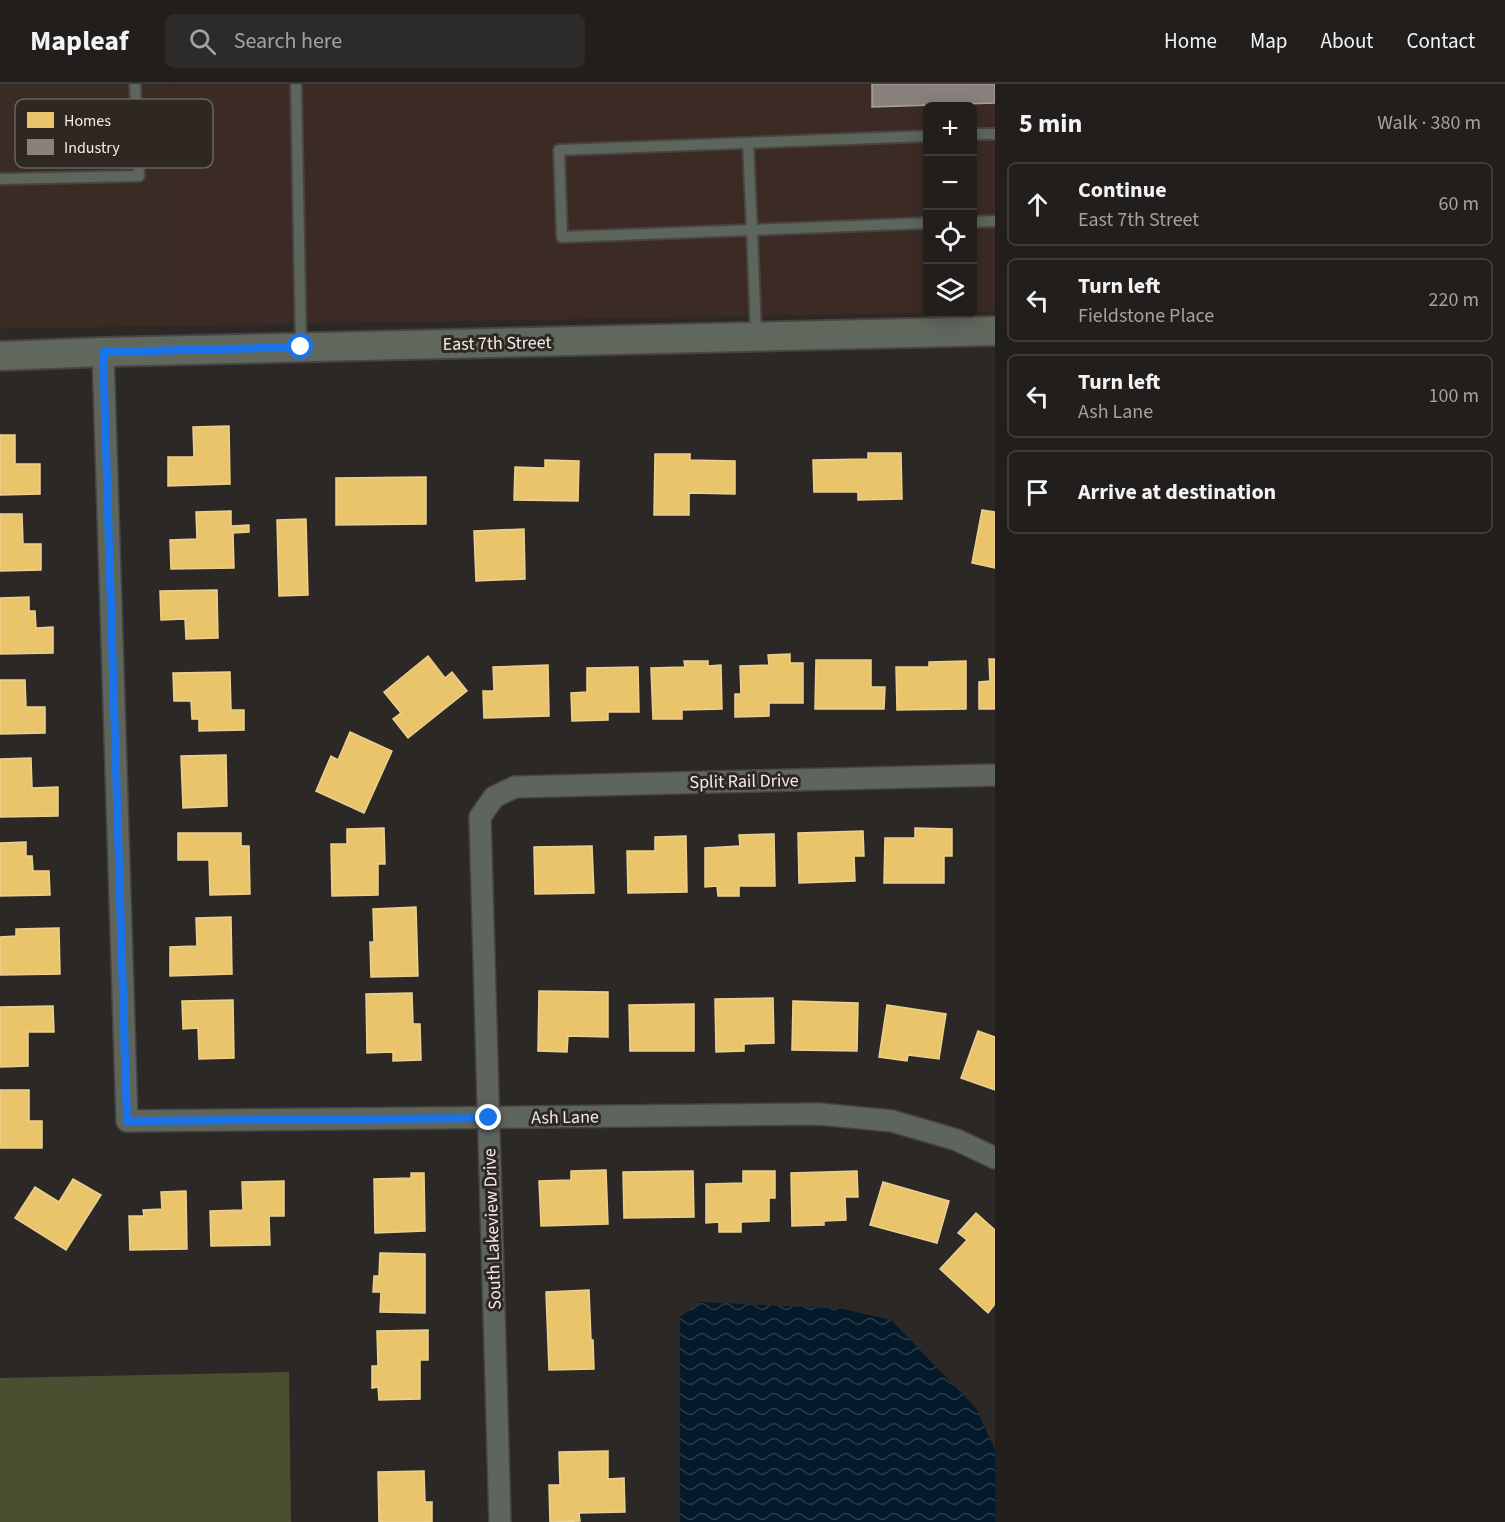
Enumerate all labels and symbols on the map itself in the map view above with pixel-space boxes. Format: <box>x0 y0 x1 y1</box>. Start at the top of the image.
legend <box>15 99 213 168</box>
text: Homes <box>64 110 111 132</box>
text: Industry <box>64 137 120 159</box>
street label: East 7th Street <box>442 330 552 357</box>
route start <box>287 333 313 359</box>
street label: Split Rail Drive <box>689 768 799 795</box>
route end <box>475 1104 501 1130</box>
street label: Ash Lane <box>531 1104 599 1131</box>
street label: South Lakeview Drive <box>477 1148 508 1310</box>

